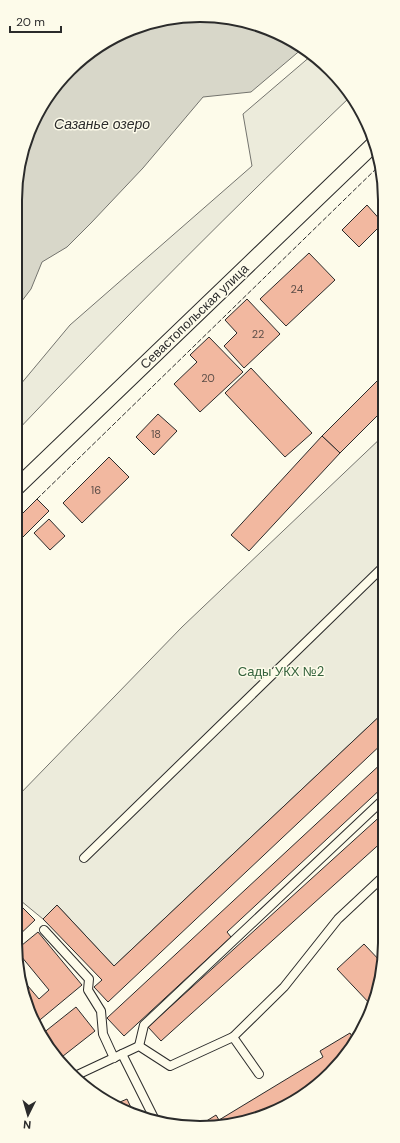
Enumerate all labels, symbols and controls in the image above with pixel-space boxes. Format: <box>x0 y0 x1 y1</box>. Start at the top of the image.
scale bar <box>10 8 61 34</box>
text: 20 m <box>16 14 45 30</box>
water label: Сазанье озеро <box>54 115 150 133</box>
street label: Севастопольская улица <box>136 260 253 373</box>
house number: 24 <box>291 282 304 296</box>
house number: 22 <box>252 327 264 341</box>
house number: 20 <box>201 371 215 385</box>
house number: 18 <box>151 427 161 441</box>
house number: 16 <box>91 483 101 497</box>
park label: Сады УКХ №2 <box>238 663 324 680</box>
north arrow <box>8 1095 48 1135</box>
text: N <box>23 1118 32 1132</box>

